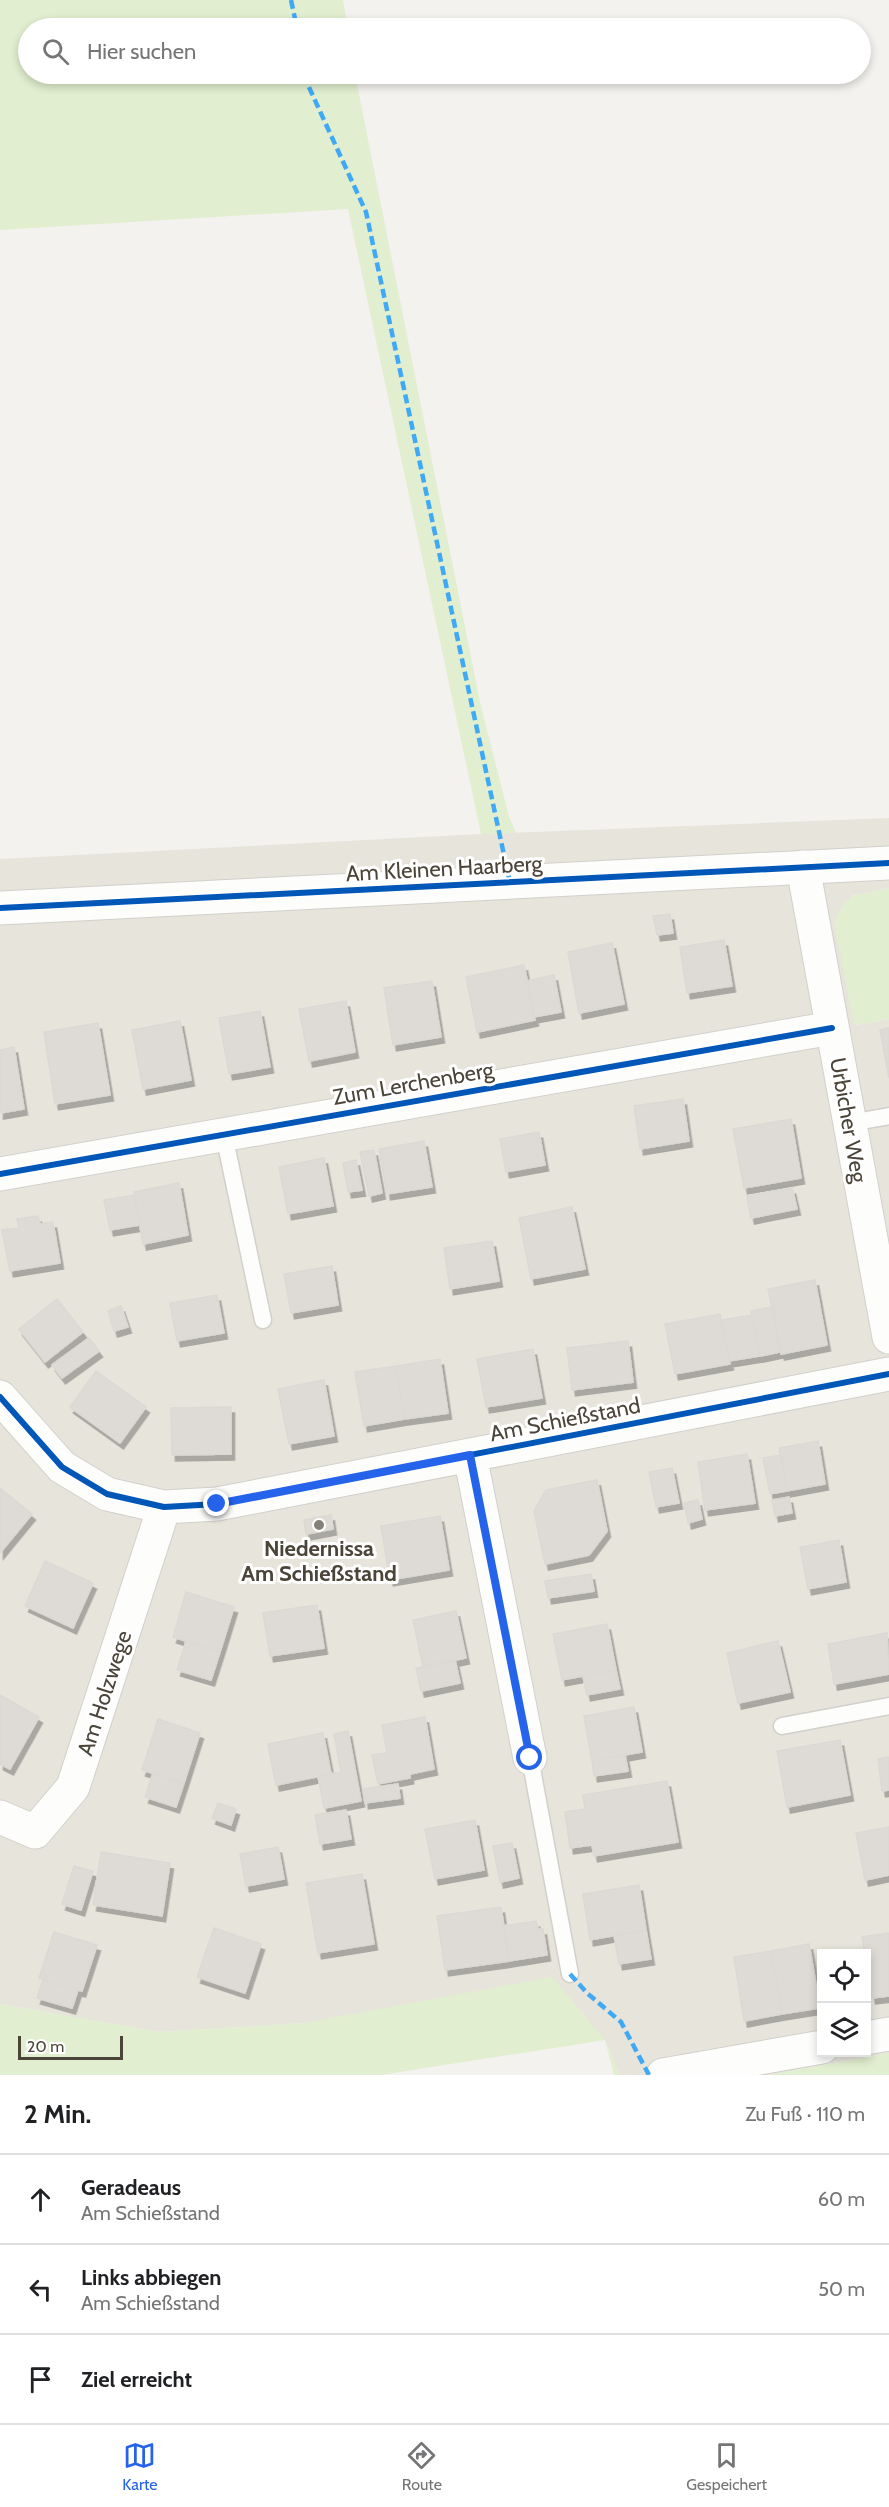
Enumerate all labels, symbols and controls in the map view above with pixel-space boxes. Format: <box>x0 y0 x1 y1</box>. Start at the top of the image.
search box <box>18 18 871 84</box>
icon: search <box>39 35 72 68</box>
text: Hier suchen <box>87 38 196 65</box>
street label: Am Kleinen Haarberg <box>345 850 544 887</box>
street label: Urbicher Weg <box>824 1055 873 1186</box>
street label: Zum Lerchenberg <box>331 1056 497 1111</box>
street label: Am Schießstand <box>488 1392 643 1447</box>
route end <box>203 1490 229 1516</box>
marker: Niedernissa Am Schießstand <box>312 1518 326 1532</box>
place label: Niedernissa Am Schießstand <box>241 1535 397 1587</box>
street label: Am Holzwege <box>72 1627 137 1759</box>
route start <box>516 1744 542 1770</box>
map controls <box>817 1949 871 2057</box>
button: locate <box>817 1949 871 2003</box>
button: layers <box>817 2003 871 2057</box>
scale bar <box>18 2033 123 2060</box>
text: 20 m <box>27 2037 64 2056</box>
text: 2 Min. <box>24 2098 91 2130</box>
text: Zu Fuß · 110 m <box>745 2102 865 2126</box>
text: Geradeaus <box>81 2174 181 2201</box>
icon: ahead <box>24 2183 57 2216</box>
text: 60 m <box>818 2187 865 2211</box>
text: Am Schießstand <box>81 2201 220 2225</box>
text: Links abbiegen <box>81 2264 221 2291</box>
icon: left <box>24 2273 57 2306</box>
text: 50 m <box>818 2277 865 2301</box>
text: Am Schießstand <box>81 2291 220 2315</box>
icon: arrive <box>24 2363 57 2396</box>
text: Ziel erreicht <box>81 2366 192 2393</box>
tab: Karte <box>122 2439 157 2494</box>
tab: Route <box>402 2439 442 2494</box>
tab: Gespeichert <box>686 2439 767 2494</box>

